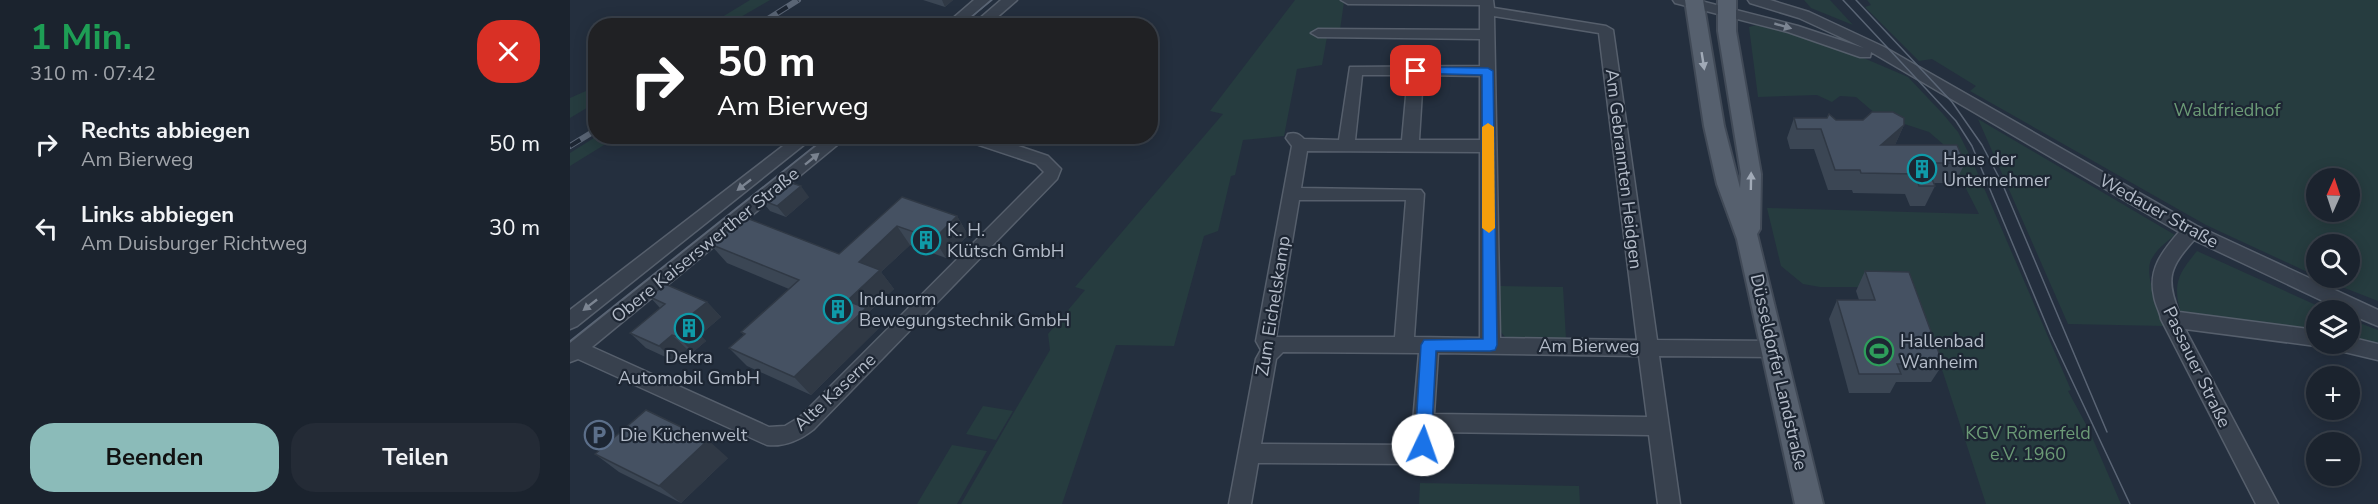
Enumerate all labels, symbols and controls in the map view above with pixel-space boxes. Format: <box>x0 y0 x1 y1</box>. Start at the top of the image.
text: 1 Min. <box>30 13 132 62</box>
button: close <box>477 20 540 83</box>
one-way arrow <box>1774 22 1792 31</box>
text: 50 m <box>717 34 816 91</box>
icon: right <box>618 42 696 120</box>
pin <box>1390 45 1441 96</box>
one-way arrow <box>1699 51 1708 70</box>
icon: arrive <box>1399 54 1432 87</box>
text: 310 m · 07:42 <box>30 60 156 87</box>
street label: Am Gebrannten Heidgen <box>1600 67 1648 271</box>
text: Am Bierweg <box>717 88 869 125</box>
park label: Waldfriedhof <box>2174 98 2281 122</box>
text: Rechts abbiegen <box>81 116 250 146</box>
icon: right <box>30 128 63 161</box>
text: 50 m <box>489 129 540 159</box>
text: Am Bierweg <box>81 146 193 173</box>
place label: Haus der Unternehmer <box>1943 147 2051 192</box>
one-way arrow <box>804 153 819 166</box>
building icon: Haus der Unternehmer <box>1906 153 1938 185</box>
street label: Obere Kaiserswerther Straße <box>606 162 804 328</box>
street label: Wedauer Straße <box>2095 168 2223 254</box>
north arrow <box>2306 168 2360 222</box>
map controls <box>2306 168 2360 486</box>
one-way arrow <box>1746 171 1756 190</box>
one-way arrow <box>736 179 752 191</box>
text: Links abbiegen <box>81 200 234 230</box>
icon: left <box>30 212 63 245</box>
text: 30 m <box>489 213 540 243</box>
place label: K. H. Klütsch GmbH <box>947 218 1065 263</box>
building icon: K. H. Klütsch GmbH <box>910 224 942 256</box>
text: Am Duisburger Richtweg <box>81 230 308 257</box>
street label: Zum Eichelskamp <box>1250 234 1296 378</box>
button: search <box>2306 234 2360 288</box>
street label: Düsseldorfer Landstraße <box>1745 271 1813 473</box>
place label: Indunorm Bewegungstechnik GmbH <box>859 287 1070 332</box>
building icon: Indunorm Bewegungstechnik GmbH <box>822 293 854 325</box>
one-way arrow <box>583 298 598 310</box>
button: layers <box>2306 300 2360 354</box>
street label: Passauer Straße <box>2157 302 2237 432</box>
building icon: Dekra Automobil GmbH <box>673 312 705 344</box>
place label: Hallenbad Wanheim <box>1900 329 1984 374</box>
street label: Am Bierweg <box>1538 334 1640 358</box>
sports icon: Hallenbad Wanheim <box>1863 335 1895 367</box>
place label: Dekra Automobil GmbH <box>618 345 760 390</box>
street label: Alte Kaserne <box>789 348 881 436</box>
button: + <box>2306 366 2360 420</box>
position arrow <box>1391 413 1455 477</box>
parking icon: Die Küchenwelt <box>583 419 615 451</box>
park label: KGV Römerfeld e.V. 1960 <box>1965 421 2091 466</box>
button: Beenden <box>30 423 279 492</box>
button: Teilen <box>291 423 540 492</box>
place label: Die Küchenwelt <box>620 423 748 447</box>
button: − <box>2306 432 2360 486</box>

